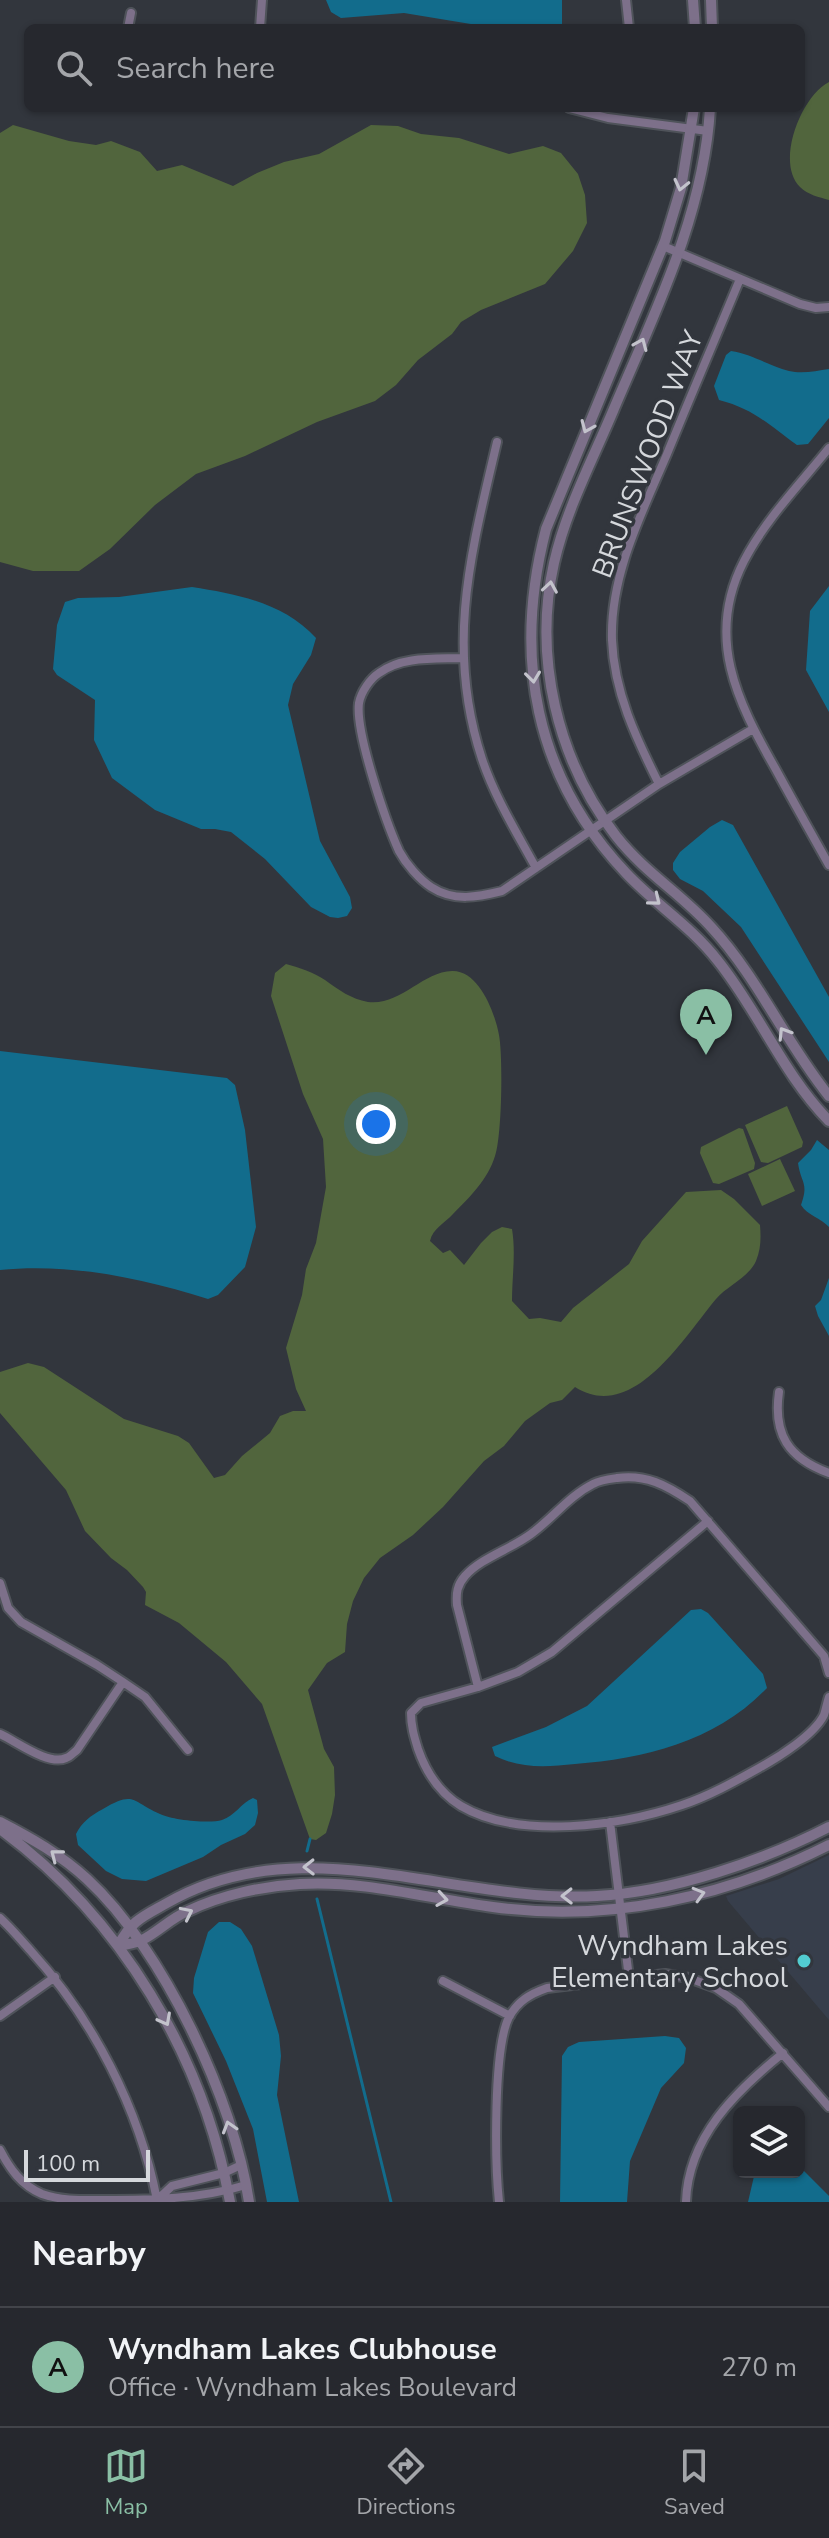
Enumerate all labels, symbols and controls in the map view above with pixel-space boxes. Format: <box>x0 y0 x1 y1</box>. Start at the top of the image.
search box <box>24 24 805 112</box>
icon: search <box>52 46 96 90</box>
text: Search here <box>116 48 275 89</box>
one-way arrow <box>673 178 690 191</box>
street label: BRUNSWOOD WAY <box>583 324 713 583</box>
one-way arrow <box>632 338 648 352</box>
one-way arrow <box>581 419 597 433</box>
one-way arrow <box>541 580 558 594</box>
one-way arrow <box>524 670 541 684</box>
one-way arrow <box>645 890 660 904</box>
pin: A <box>680 989 732 1055</box>
one-way arrow <box>778 1027 793 1042</box>
your location <box>356 1104 396 1144</box>
one-way arrow <box>50 1850 65 1864</box>
one-way arrow <box>302 1859 315 1876</box>
one-way arrow <box>692 1887 706 1903</box>
one-way arrow <box>560 1888 573 1905</box>
one-way arrow <box>435 1890 449 1907</box>
one-way arrow <box>179 1907 194 1922</box>
place label: Wyndham Lakes Elementary School <box>551 1927 789 1997</box>
marker: Wyndham Lakes Elementary School <box>795 1952 813 1970</box>
one-way arrow <box>156 2012 171 2026</box>
map controls <box>733 2106 805 2178</box>
button: layers <box>733 2106 805 2178</box>
one-way arrow <box>222 2120 238 2134</box>
scale bar <box>24 2146 150 2182</box>
text: 100 m <box>36 2149 100 2179</box>
text: Nearby <box>32 2231 146 2277</box>
text: Wyndham Lakes Clubhouse <box>108 2329 497 2370</box>
text: A <box>48 2350 68 2385</box>
text: 270 m <box>721 2350 797 2385</box>
text: Office · Wyndham Lakes Boulevard <box>108 2370 517 2405</box>
tab: Map <box>104 2444 148 2522</box>
tab: Directions <box>357 2444 456 2522</box>
tab: Saved <box>664 2444 725 2522</box>

